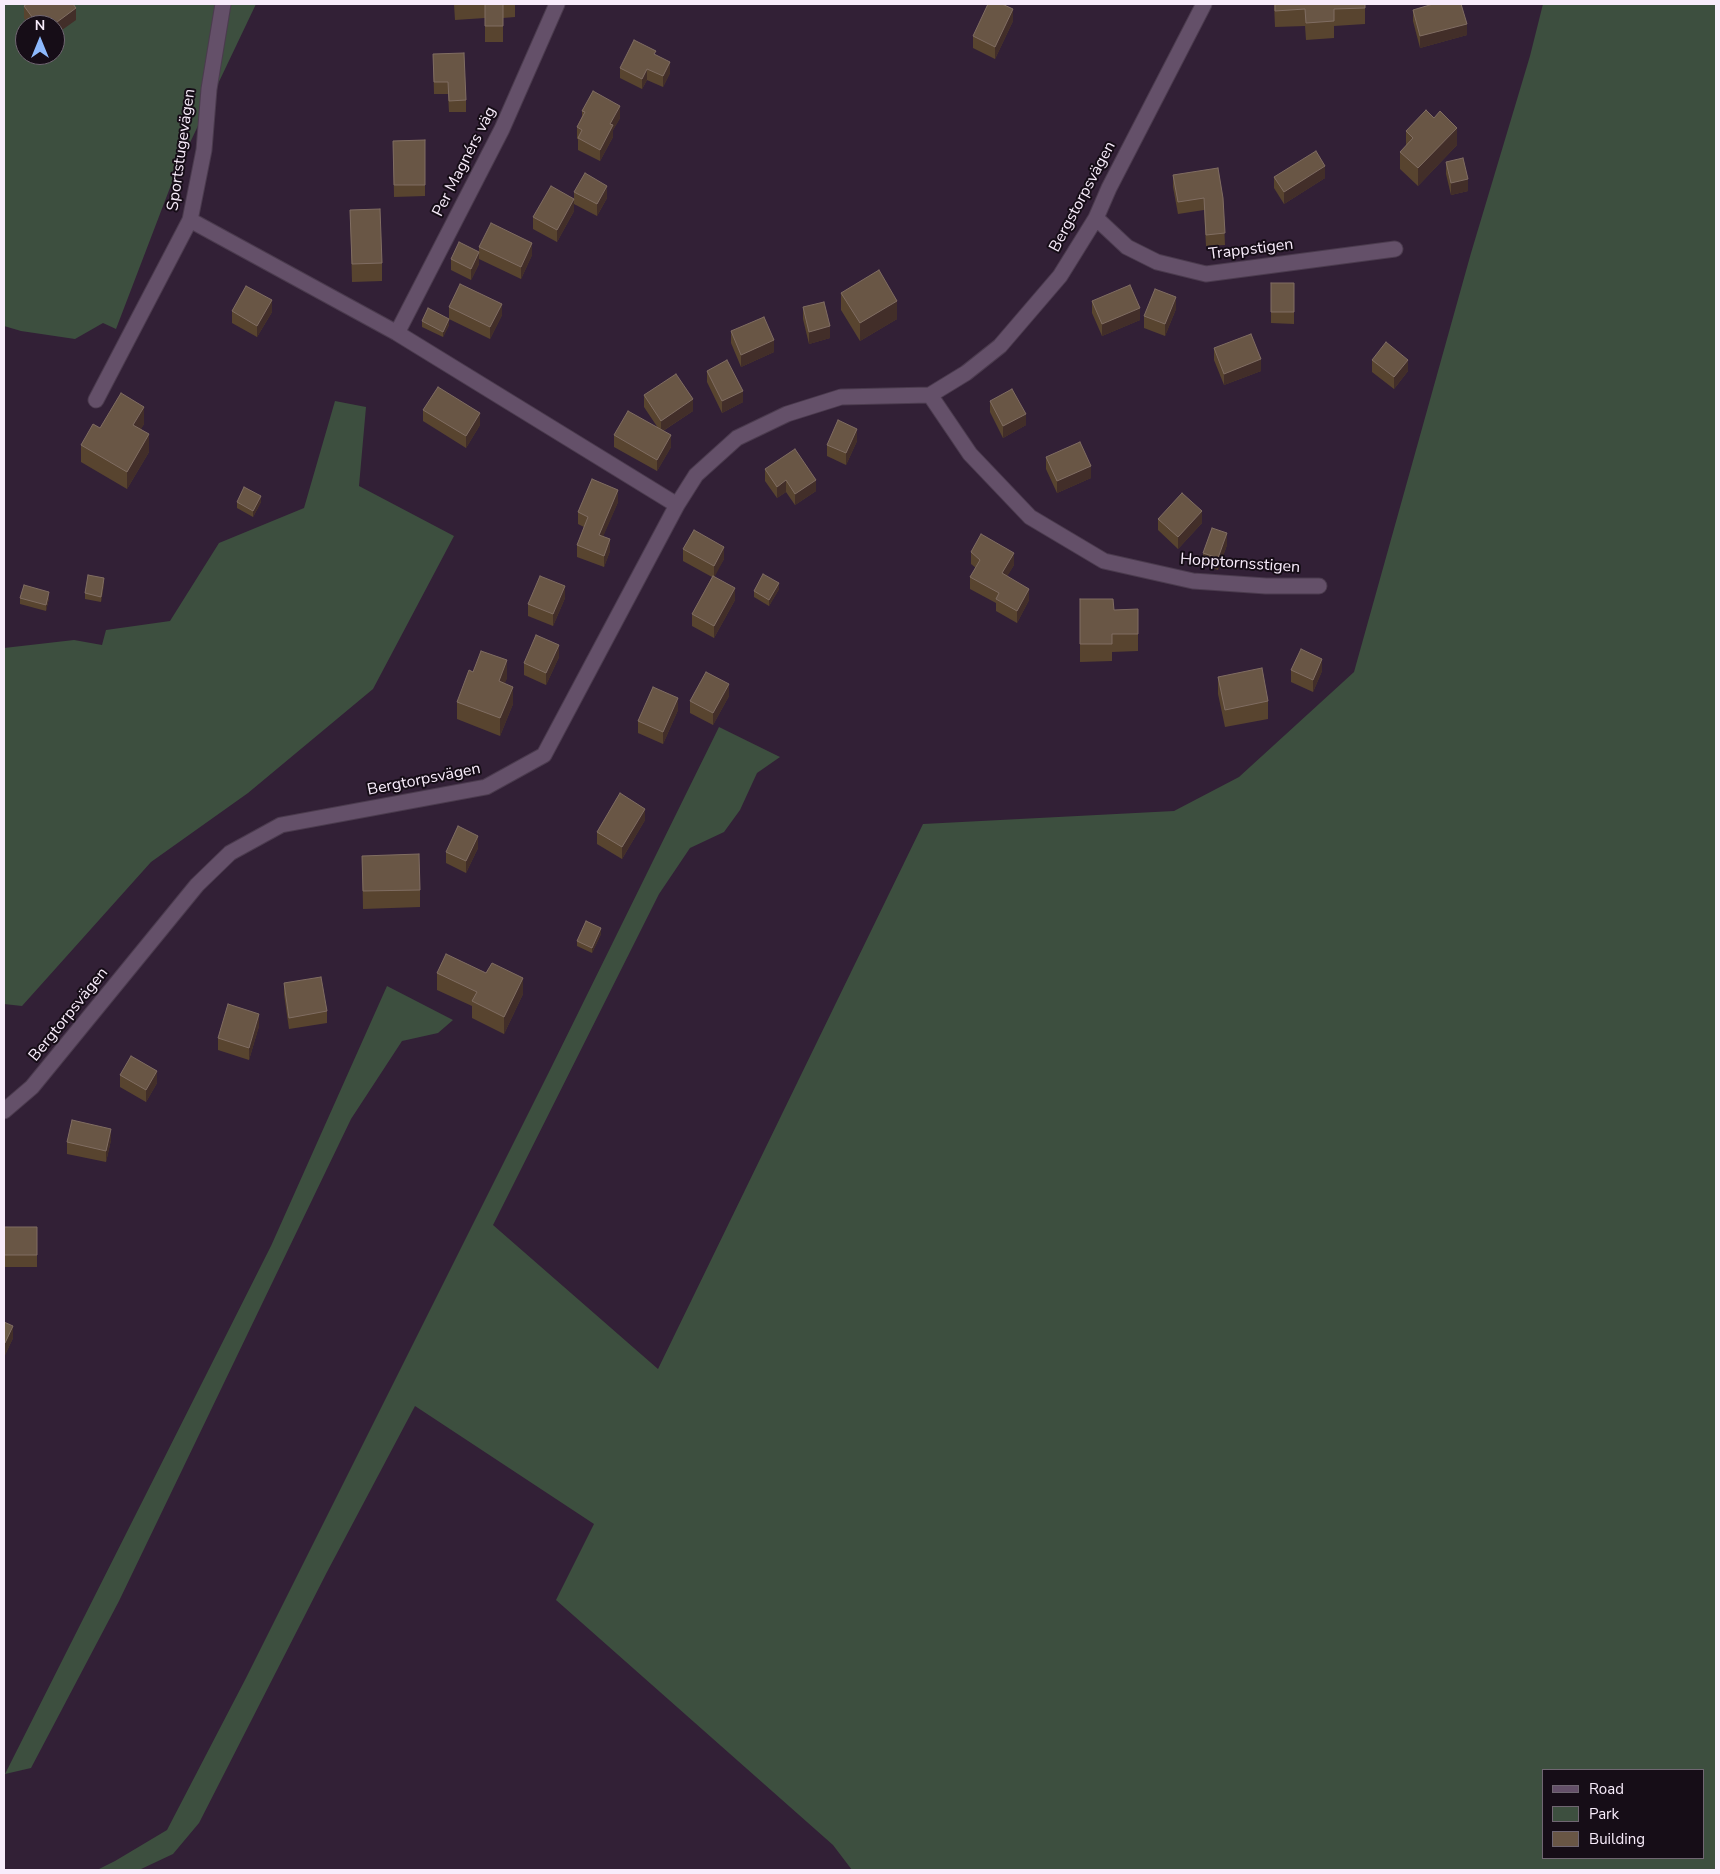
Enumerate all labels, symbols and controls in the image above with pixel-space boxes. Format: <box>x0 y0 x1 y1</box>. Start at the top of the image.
north arrow <box>15 15 65 65</box>
text: N <box>35 16 45 35</box>
street label: Sportstugevägen <box>164 88 200 212</box>
street label: Per Magnérs väg <box>429 104 501 220</box>
street label: Bergstorpsvägen <box>1046 138 1120 256</box>
street label: Trappstigen <box>1208 235 1294 265</box>
street label: Hopptornsstigen <box>1179 550 1301 578</box>
street label: Bergtorpsvägen <box>366 760 482 800</box>
street label: Bergtorpsvägen <box>25 964 113 1066</box>
legend <box>1542 1769 1705 1859</box>
text: Road <box>1589 1779 1624 1799</box>
text: Park <box>1589 1804 1619 1824</box>
text: Building <box>1589 1829 1645 1849</box>

